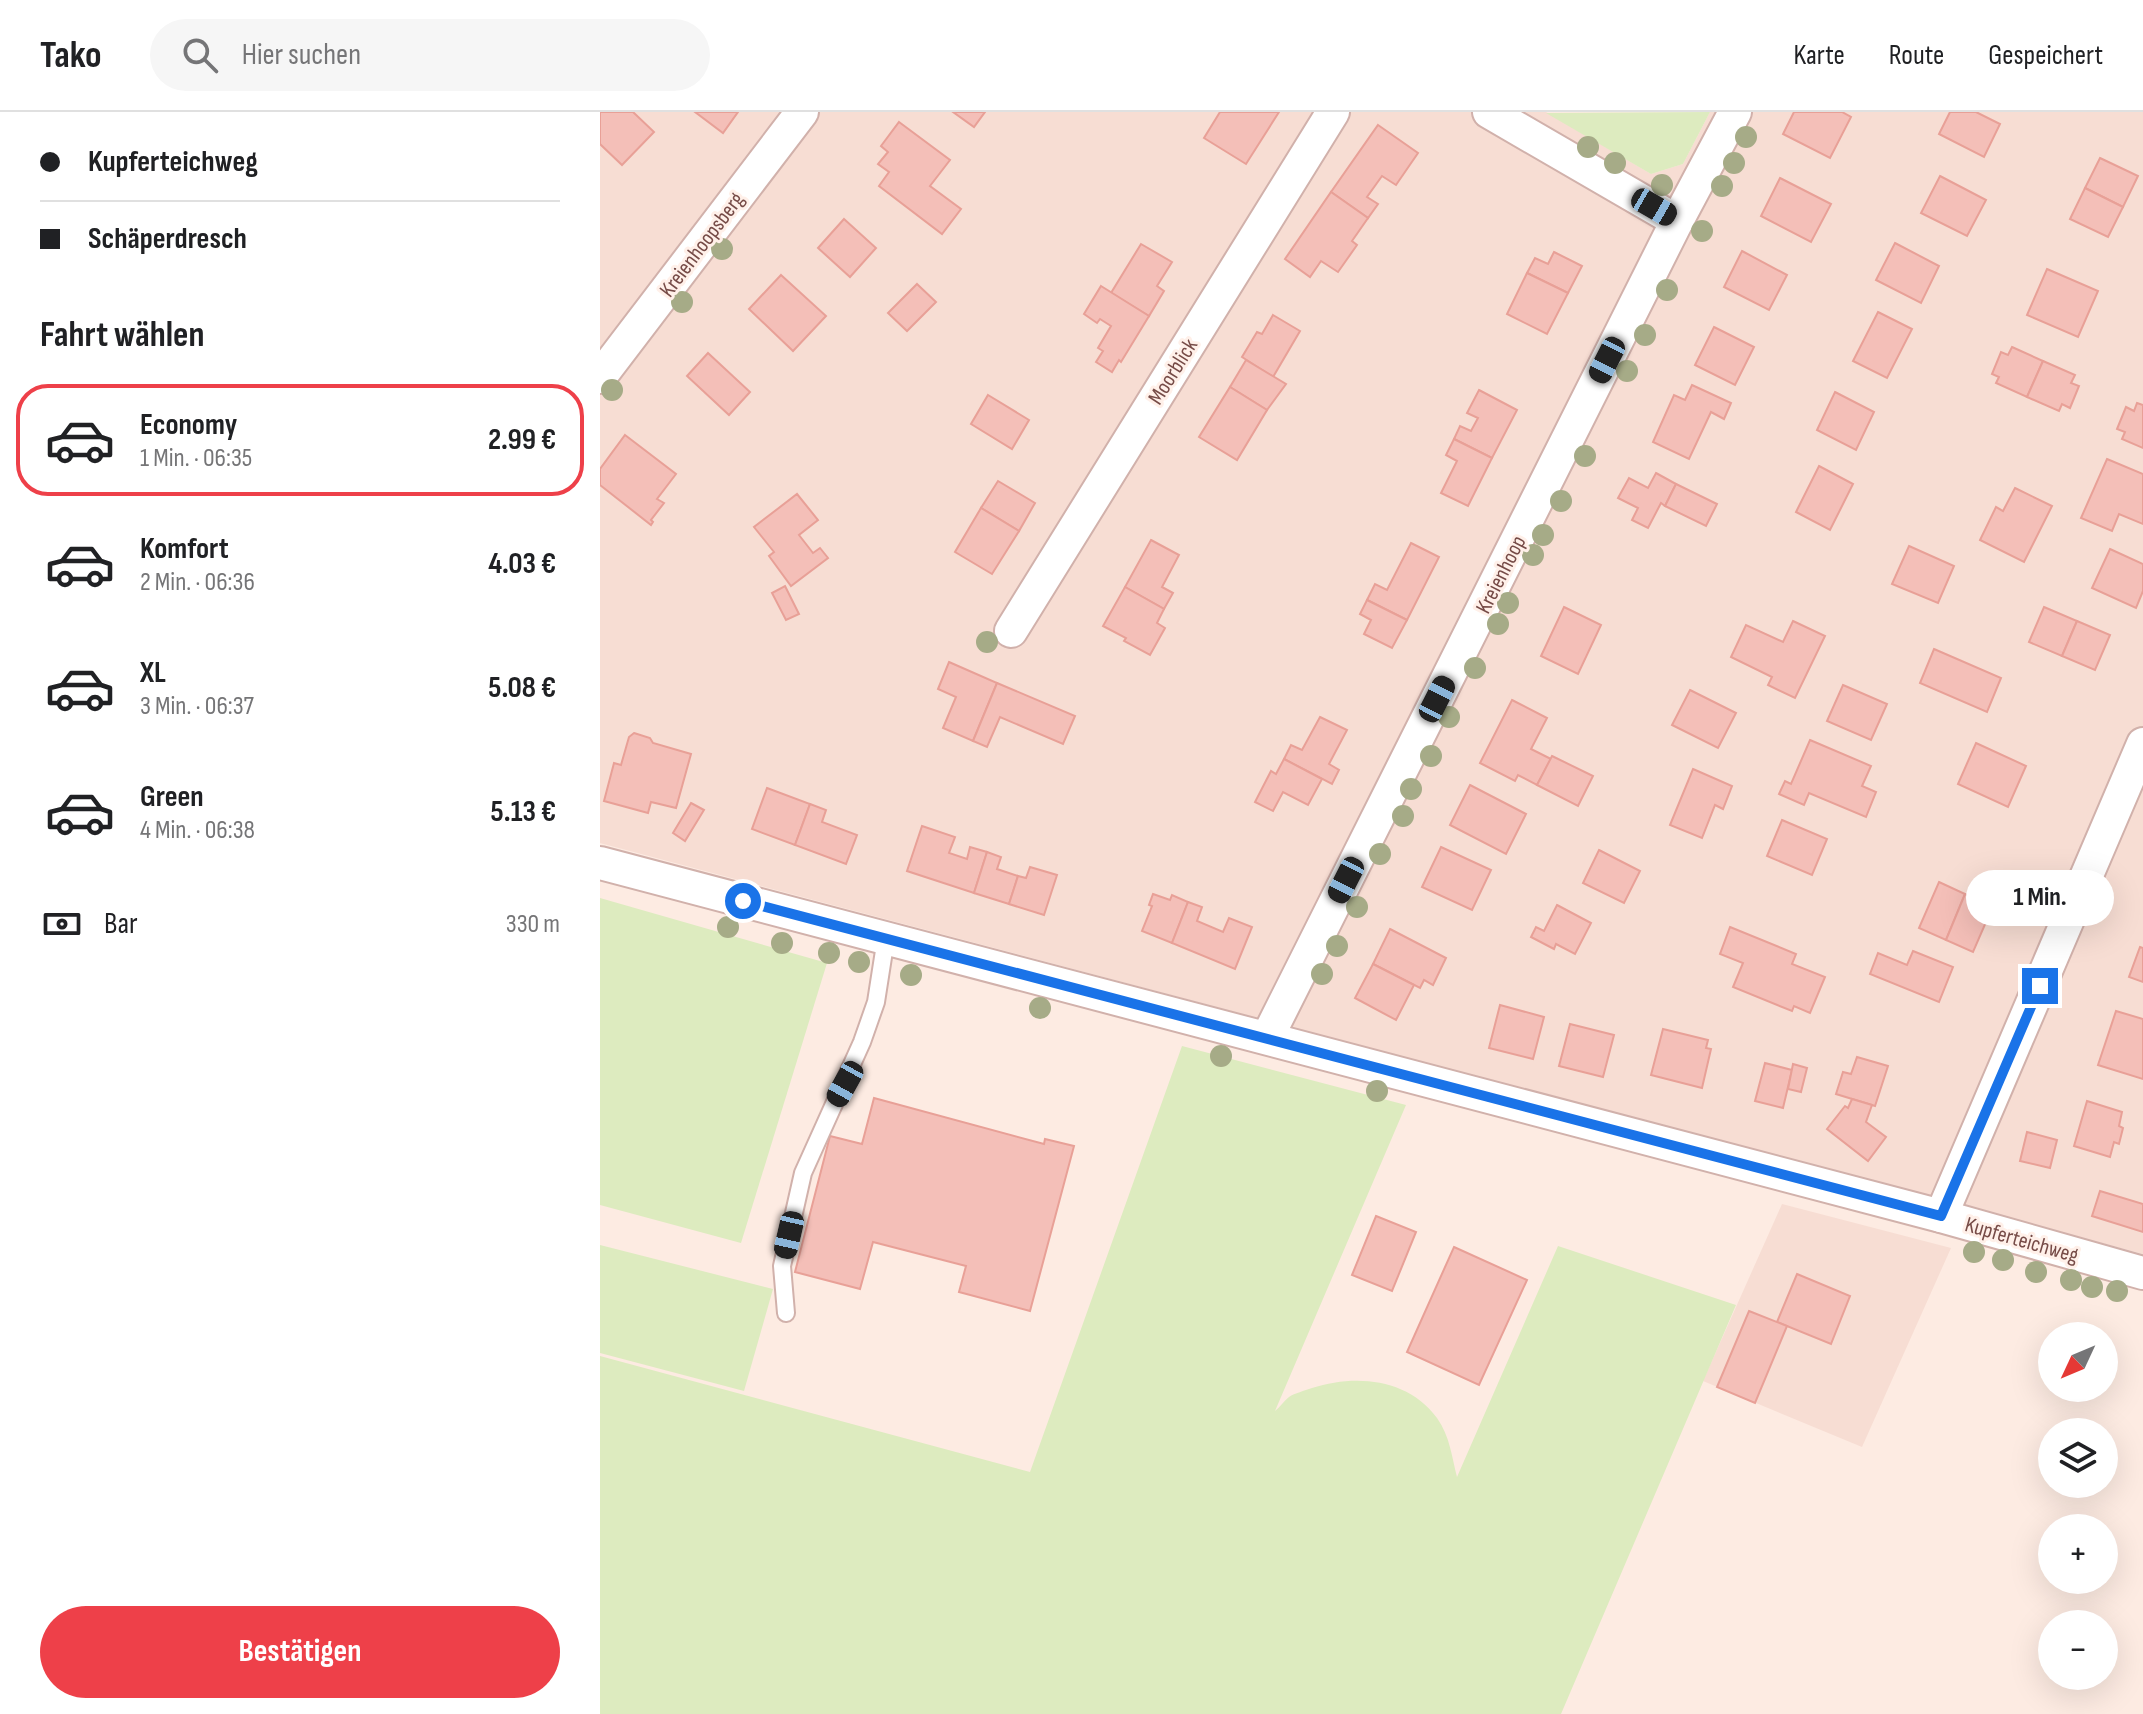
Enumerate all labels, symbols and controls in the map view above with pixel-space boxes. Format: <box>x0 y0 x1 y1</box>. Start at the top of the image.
search box <box>150 19 710 91</box>
text: Tako <box>40 33 102 78</box>
icon: search <box>178 33 222 77</box>
text: Hier suchen <box>242 37 361 73</box>
text: Karte <box>1794 39 1845 72</box>
text: Route <box>1889 39 1944 72</box>
text: Gespeichert <box>1988 39 2103 72</box>
text: Kupferteichweg <box>88 144 258 180</box>
car <box>1627 185 1681 229</box>
street label: Kreienhoopsberg <box>654 187 750 303</box>
text: Schäperdresch <box>88 221 247 257</box>
text: Fahrt wählen <box>40 314 204 357</box>
street label: Moorblick <box>1143 333 1204 410</box>
car <box>1585 333 1629 387</box>
icon: car <box>44 404 116 476</box>
text: Economy <box>140 407 237 443</box>
text: 2.99 € <box>488 422 556 458</box>
text: 1 Min. · 06:35 <box>140 443 252 474</box>
icon: car <box>44 528 116 600</box>
text: Komfort <box>140 531 229 567</box>
street label: Kreienhoop <box>1470 531 1532 618</box>
text: 4.03 € <box>488 546 556 582</box>
text: 2 Min. · 06:36 <box>140 567 255 598</box>
icon: car <box>44 652 116 724</box>
text: XL <box>140 655 166 691</box>
text: 5.08 € <box>488 670 556 706</box>
car <box>1415 672 1459 726</box>
text: 3 Min. · 06:37 <box>140 691 254 722</box>
icon: car <box>44 776 116 848</box>
text: Green <box>140 779 204 815</box>
text: 5.13 € <box>491 794 556 830</box>
text: 4 Min. · 06:38 <box>140 815 255 846</box>
car <box>1324 853 1368 907</box>
callout: 1 Min. <box>1966 870 2114 926</box>
text: 1 Min. <box>2013 882 2067 913</box>
route start <box>725 883 761 919</box>
icon: cash <box>40 902 84 946</box>
text: Bar <box>104 906 138 942</box>
text: 330 m <box>506 909 560 940</box>
route end <box>2022 968 2058 1004</box>
car <box>823 1057 867 1111</box>
car <box>772 1209 806 1261</box>
street label: Kupferteichweg <box>1962 1211 2082 1270</box>
north arrow <box>2038 1322 2118 1402</box>
map controls <box>2038 1322 2118 1690</box>
button: layers <box>2038 1418 2118 1498</box>
button: + <box>2038 1514 2118 1594</box>
button: Bestätigen <box>40 1606 560 1698</box>
button: − <box>2038 1610 2118 1690</box>

